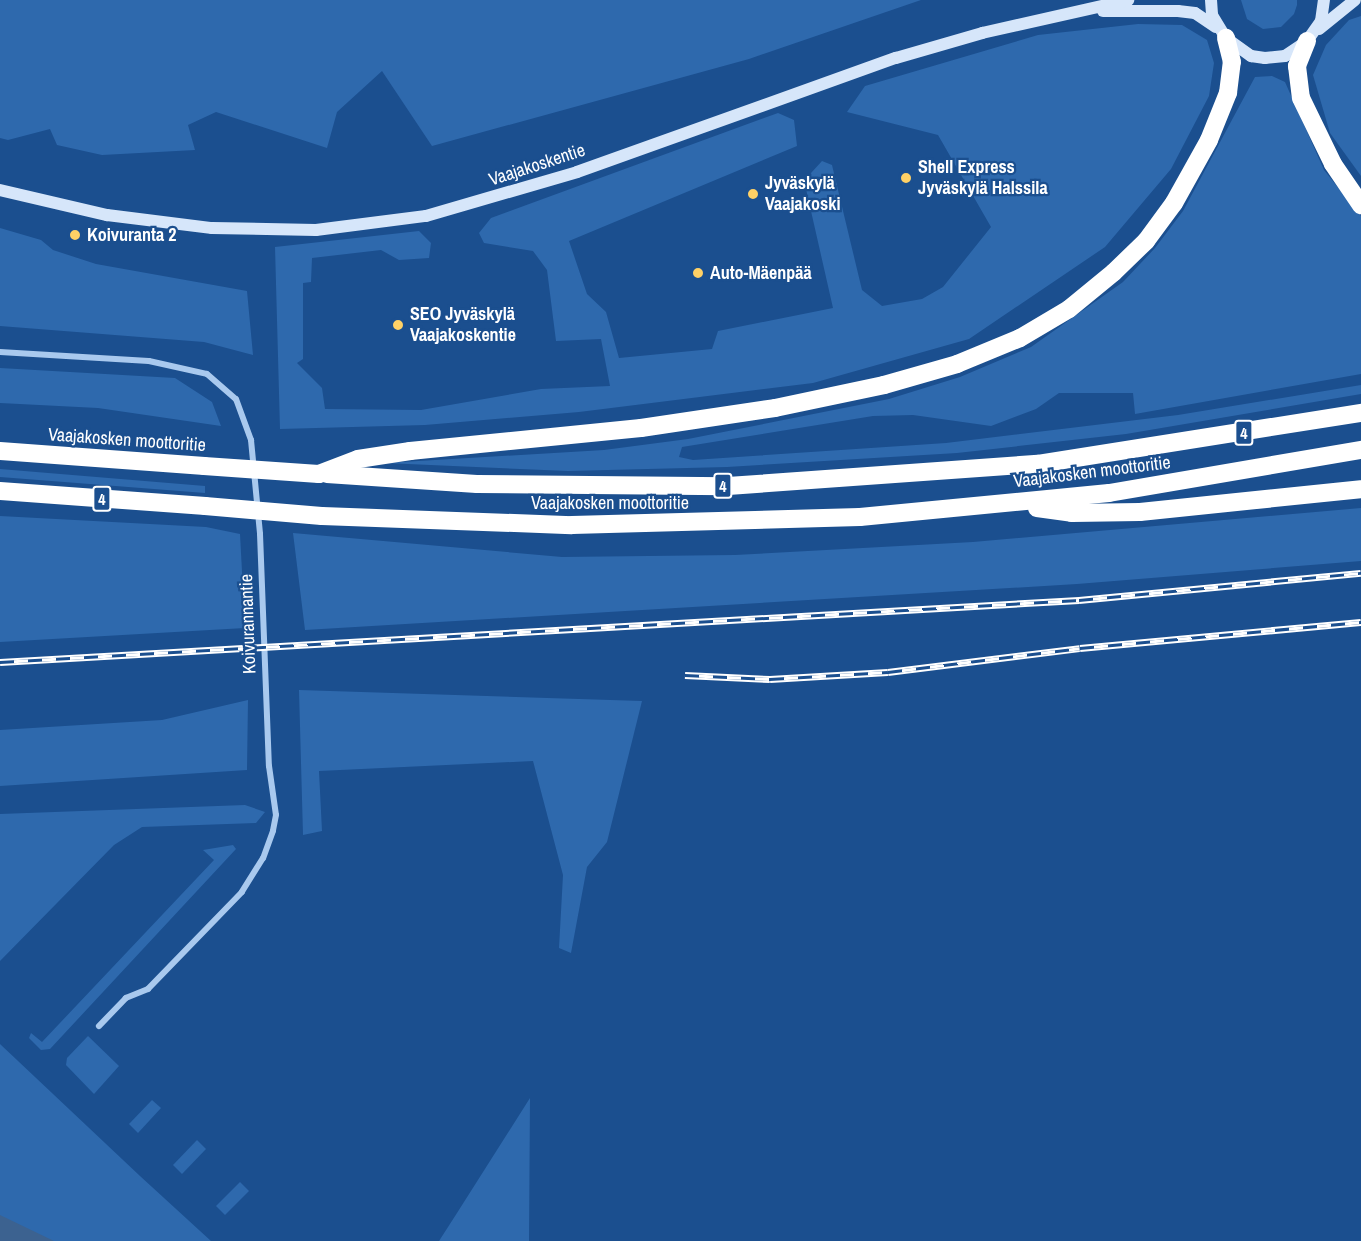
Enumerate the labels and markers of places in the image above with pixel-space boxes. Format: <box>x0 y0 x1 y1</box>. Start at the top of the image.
place label: Shell Express Jyväskylä Halssila <box>918 157 1048 200</box>
marker: Shell Express Jyväskylä Halssila <box>899 171 913 185</box>
place label: Jyväskylä Vaajakoski <box>765 173 841 216</box>
marker: Jyväskylä Vaajakoski <box>746 187 760 201</box>
place label: Koivuranta 2 <box>87 224 176 246</box>
marker: Koivuranta 2 <box>68 228 82 242</box>
place label: Auto-Mäenpää <box>710 262 812 284</box>
marker: Auto-Mäenpää <box>691 266 705 280</box>
place label: SEO Jyväskylä Vaajakoskentie <box>410 304 516 346</box>
marker: SEO Jyväskylä Vaajakoskentie <box>391 318 405 332</box>

